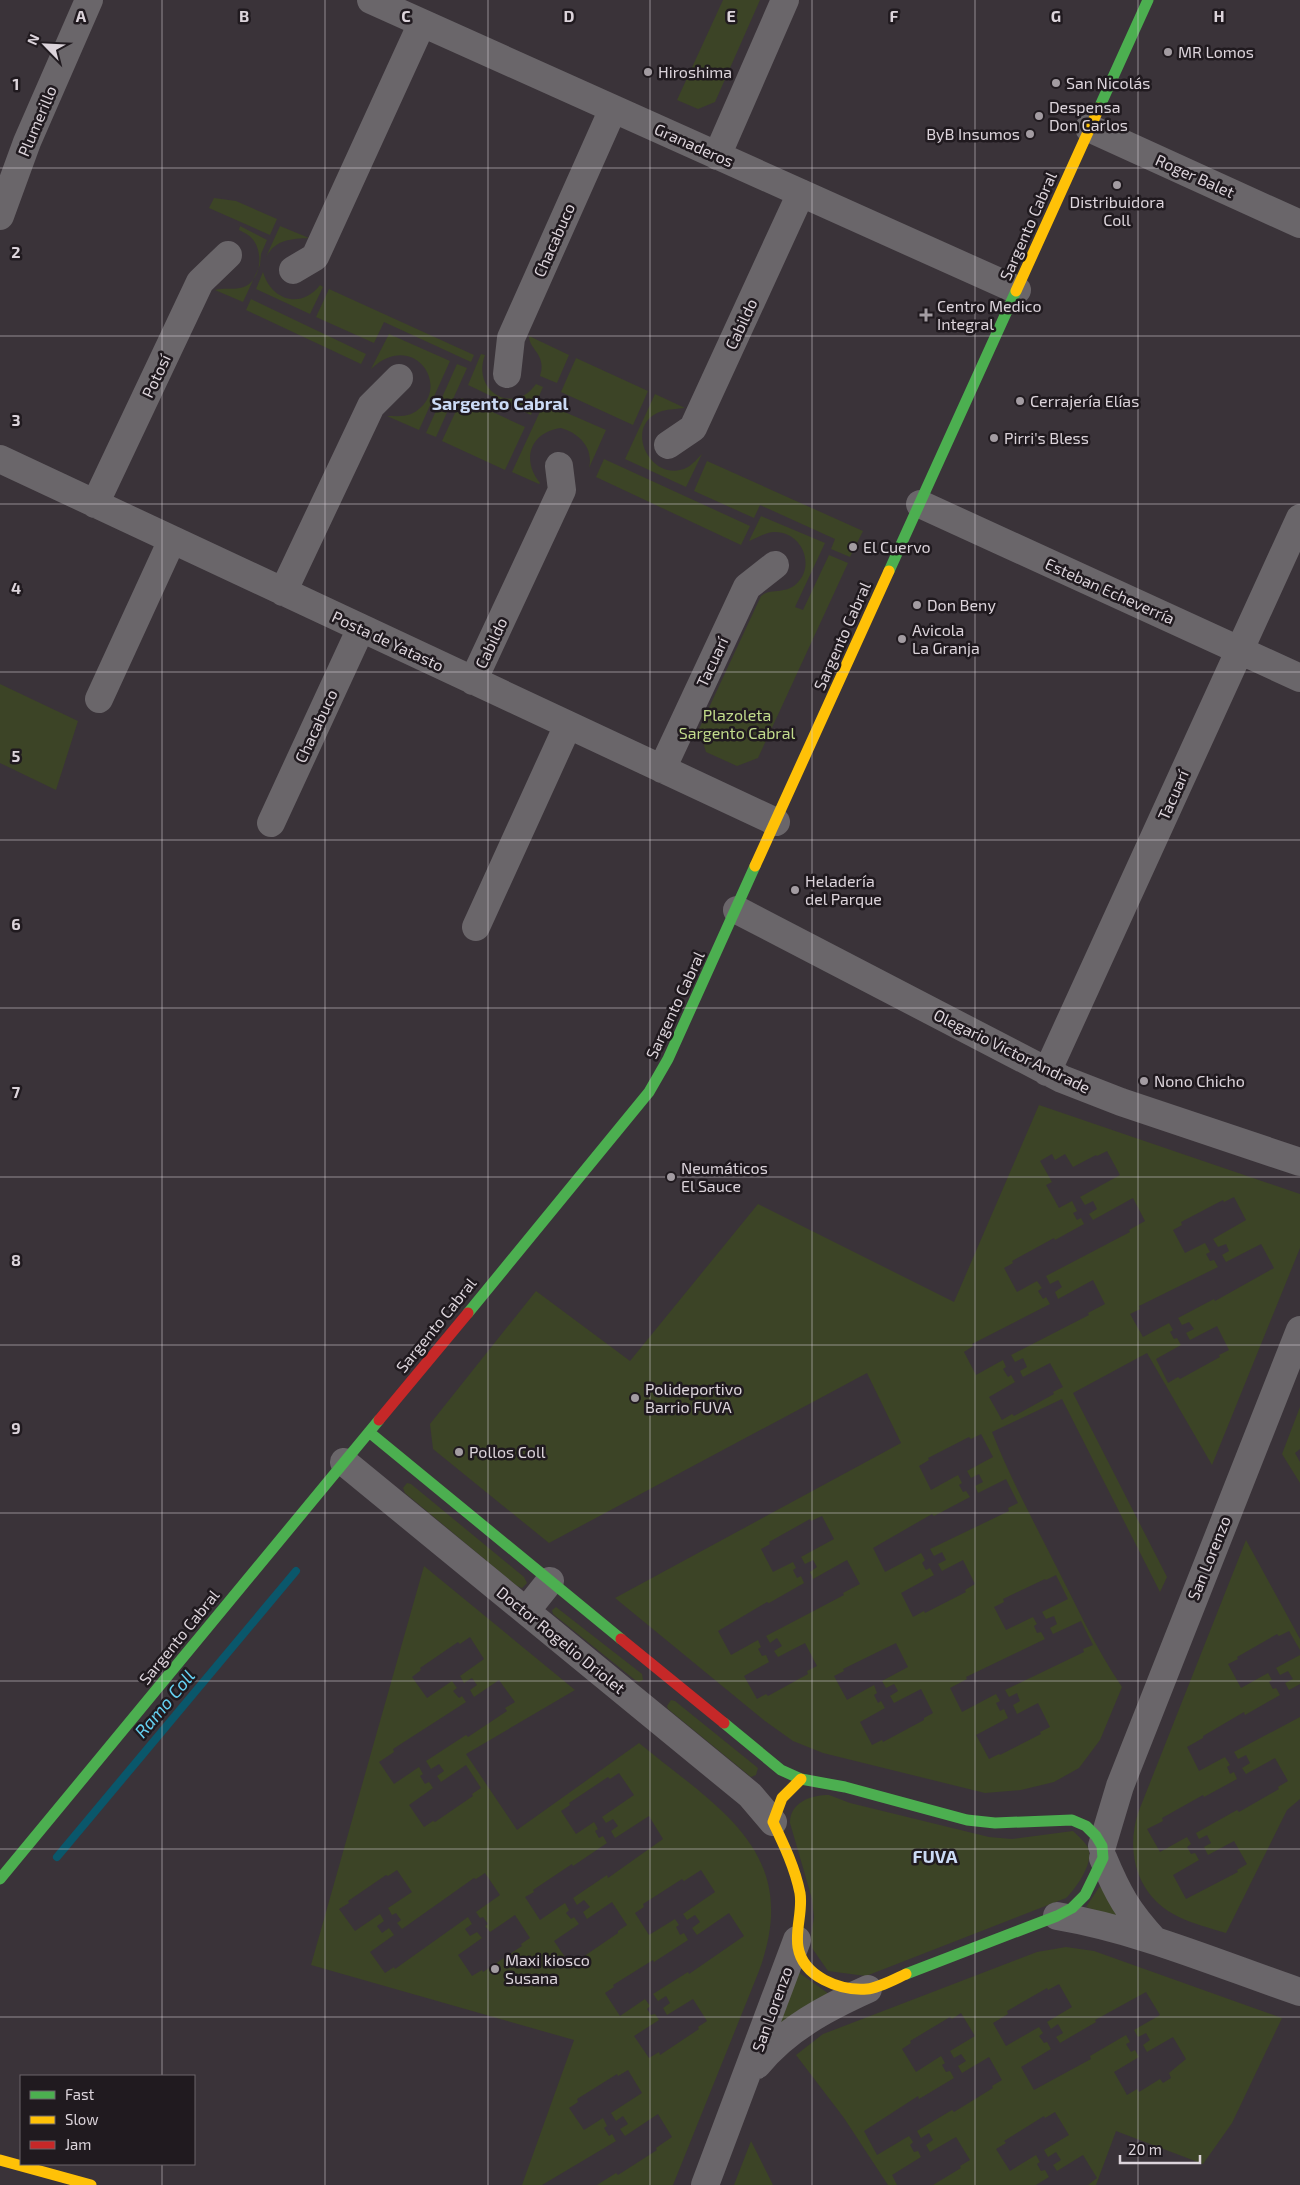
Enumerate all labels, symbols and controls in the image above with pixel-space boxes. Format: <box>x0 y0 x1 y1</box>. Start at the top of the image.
text: A <box>76 6 87 25</box>
text: B <box>239 6 249 25</box>
text: C <box>401 6 411 25</box>
text: D <box>564 6 575 25</box>
text: E <box>726 6 736 25</box>
text: F <box>890 6 899 25</box>
text: G <box>1051 6 1061 25</box>
text: H <box>1213 6 1225 25</box>
north arrow <box>20 20 70 70</box>
text: N <box>23 31 42 48</box>
place label: MR Lomos <box>1178 42 1254 61</box>
marker: MR Lomos <box>1162 46 1174 58</box>
place label: Hiroshima <box>658 62 732 81</box>
marker: Hiroshima <box>642 66 654 78</box>
place label: San Nicolás <box>1066 73 1150 92</box>
text: 1 <box>13 74 19 93</box>
marker: San Nicolás <box>1050 77 1062 89</box>
street label: Plumerillo <box>13 83 60 159</box>
place label: Despensa Don Carlos <box>1049 97 1128 134</box>
marker: Despensa Don Carlos <box>1033 110 1045 122</box>
street label: Granaderos <box>652 119 737 170</box>
place label: ByB Insumos <box>926 124 1020 143</box>
marker: ByB Insumos <box>1024 128 1036 140</box>
street label: Roger Balet <box>1153 150 1238 201</box>
street label: Sargento Cabral <box>995 168 1060 283</box>
marker: Distribuidora Coll <box>1111 179 1123 191</box>
place label: Distribuidora Coll <box>1070 192 1164 229</box>
street label: Chacabuco <box>529 200 578 280</box>
text: 2 <box>11 242 21 261</box>
street label: Cabildo <box>721 295 761 352</box>
place label: Centro Medico Integral <box>937 296 1042 333</box>
marker: Centro Medico Integral <box>919 308 933 322</box>
street label: Potosí <box>137 350 174 401</box>
place label: Cerrajería Elías <box>1030 391 1139 411</box>
district label: Sargento Cabral <box>431 392 569 414</box>
marker: Cerrajería Elías <box>1014 395 1026 407</box>
text: 3 <box>11 410 21 429</box>
place label: Pirri's Bless <box>1004 428 1089 447</box>
marker: Pirri's Bless <box>988 432 1000 444</box>
place label: El Cuervo <box>863 537 931 556</box>
marker: El Cuervo <box>847 541 859 553</box>
street label: Esteban Echeverría <box>1043 553 1178 628</box>
text: 4 <box>11 578 21 597</box>
street label: Sargento Cabral <box>809 578 874 693</box>
place label: Don Beny <box>927 595 996 614</box>
marker: Don Beny <box>911 599 923 611</box>
street label: Posta de Yatasto <box>329 606 447 675</box>
street label: Cabildo <box>471 614 511 671</box>
place label: Avicola La Granja <box>912 620 980 658</box>
street label: Tacuarí <box>692 633 732 690</box>
marker: Avicola La Granja <box>896 633 908 645</box>
street label: Chacabuco <box>290 686 341 766</box>
park label: Plazoleta Sargento Cabral <box>679 705 796 742</box>
text: 5 <box>12 746 21 765</box>
street label: Tacuarí <box>1153 766 1192 823</box>
place label: Heladería del Parque <box>805 871 882 908</box>
marker: Heladería del Parque <box>789 884 801 896</box>
text: 6 <box>11 914 21 933</box>
street label: Sargento Cabral <box>641 948 708 1062</box>
street label: Olegario Victor Andrade <box>931 1004 1094 1097</box>
place label: Nono Chicho <box>1154 1071 1245 1090</box>
marker: Nono Chicho <box>1138 1075 1150 1087</box>
text: 7 <box>12 1082 21 1101</box>
place label: Neumáticos El Sauce <box>681 1158 768 1195</box>
marker: Neumáticos El Sauce <box>665 1171 677 1183</box>
text: 8 <box>11 1250 21 1269</box>
street label: Sargento Cabral <box>392 1273 480 1376</box>
place label: Polideportivo Barrio FUVA <box>645 1379 742 1416</box>
marker: Polideportivo Barrio FUVA <box>629 1392 641 1404</box>
text: 9 <box>11 1418 21 1437</box>
place label: Pollos Coll <box>469 1442 546 1461</box>
marker: Pollos Coll <box>453 1446 465 1458</box>
street label: San Lorenzo <box>1183 1513 1234 1603</box>
street label: Doctor Rogelio Driolet <box>493 1582 629 1697</box>
street label: Sargento Cabral <box>135 1585 223 1688</box>
water label: Ramo Coll <box>129 1665 199 1742</box>
district label: FUVA <box>913 1845 958 1867</box>
place label: Maxi kiosco Susana <box>505 1950 590 1987</box>
marker: Maxi kiosco Susana <box>489 1963 501 1975</box>
street label: San Lorenzo <box>747 1964 796 2054</box>
legend <box>20 2075 195 2165</box>
text: Fast <box>65 2085 95 2103</box>
text: Slow <box>65 2110 99 2128</box>
scale bar <box>1120 2132 1200 2164</box>
text: Jam <box>65 2135 91 2153</box>
text: 20 m <box>1128 2140 1162 2158</box>

